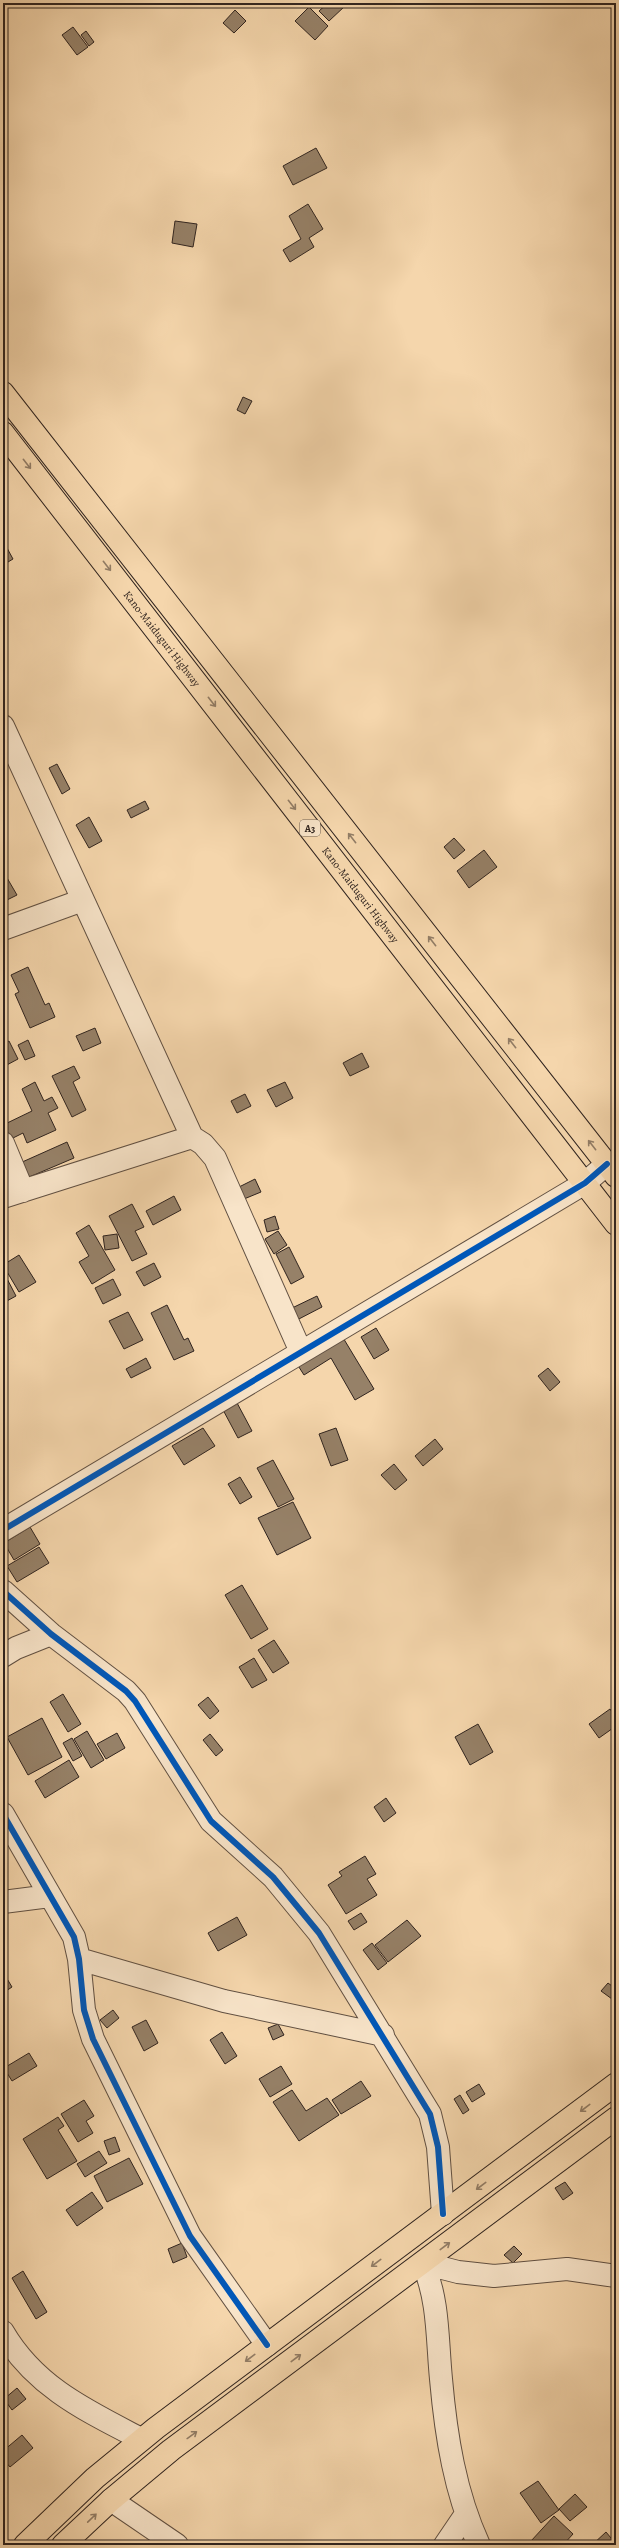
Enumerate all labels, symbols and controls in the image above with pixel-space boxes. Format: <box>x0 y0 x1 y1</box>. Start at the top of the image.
one-way arrow <box>23 458 31 469</box>
one-way arrow <box>102 561 111 572</box>
street label: Kano-Maiduguri Highway <box>120 587 204 690</box>
one-way arrow <box>208 697 216 708</box>
one-way arrow <box>287 800 296 811</box>
road number: A3 <box>300 820 320 836</box>
one-way arrow <box>347 833 356 844</box>
street label: Kano-Maiduguri Highway <box>319 844 403 946</box>
one-way arrow <box>428 935 436 946</box>
one-way arrow <box>508 1037 516 1048</box>
one-way arrow <box>588 1140 597 1151</box>
one-way arrow <box>579 2104 590 2112</box>
one-way arrow <box>475 2181 486 2190</box>
one-way arrow <box>439 2242 450 2251</box>
one-way arrow <box>371 2259 382 2268</box>
one-way arrow <box>244 2354 255 2362</box>
one-way arrow <box>290 2354 301 2362</box>
one-way arrow <box>186 2431 197 2439</box>
one-way arrow <box>87 2513 97 2523</box>

